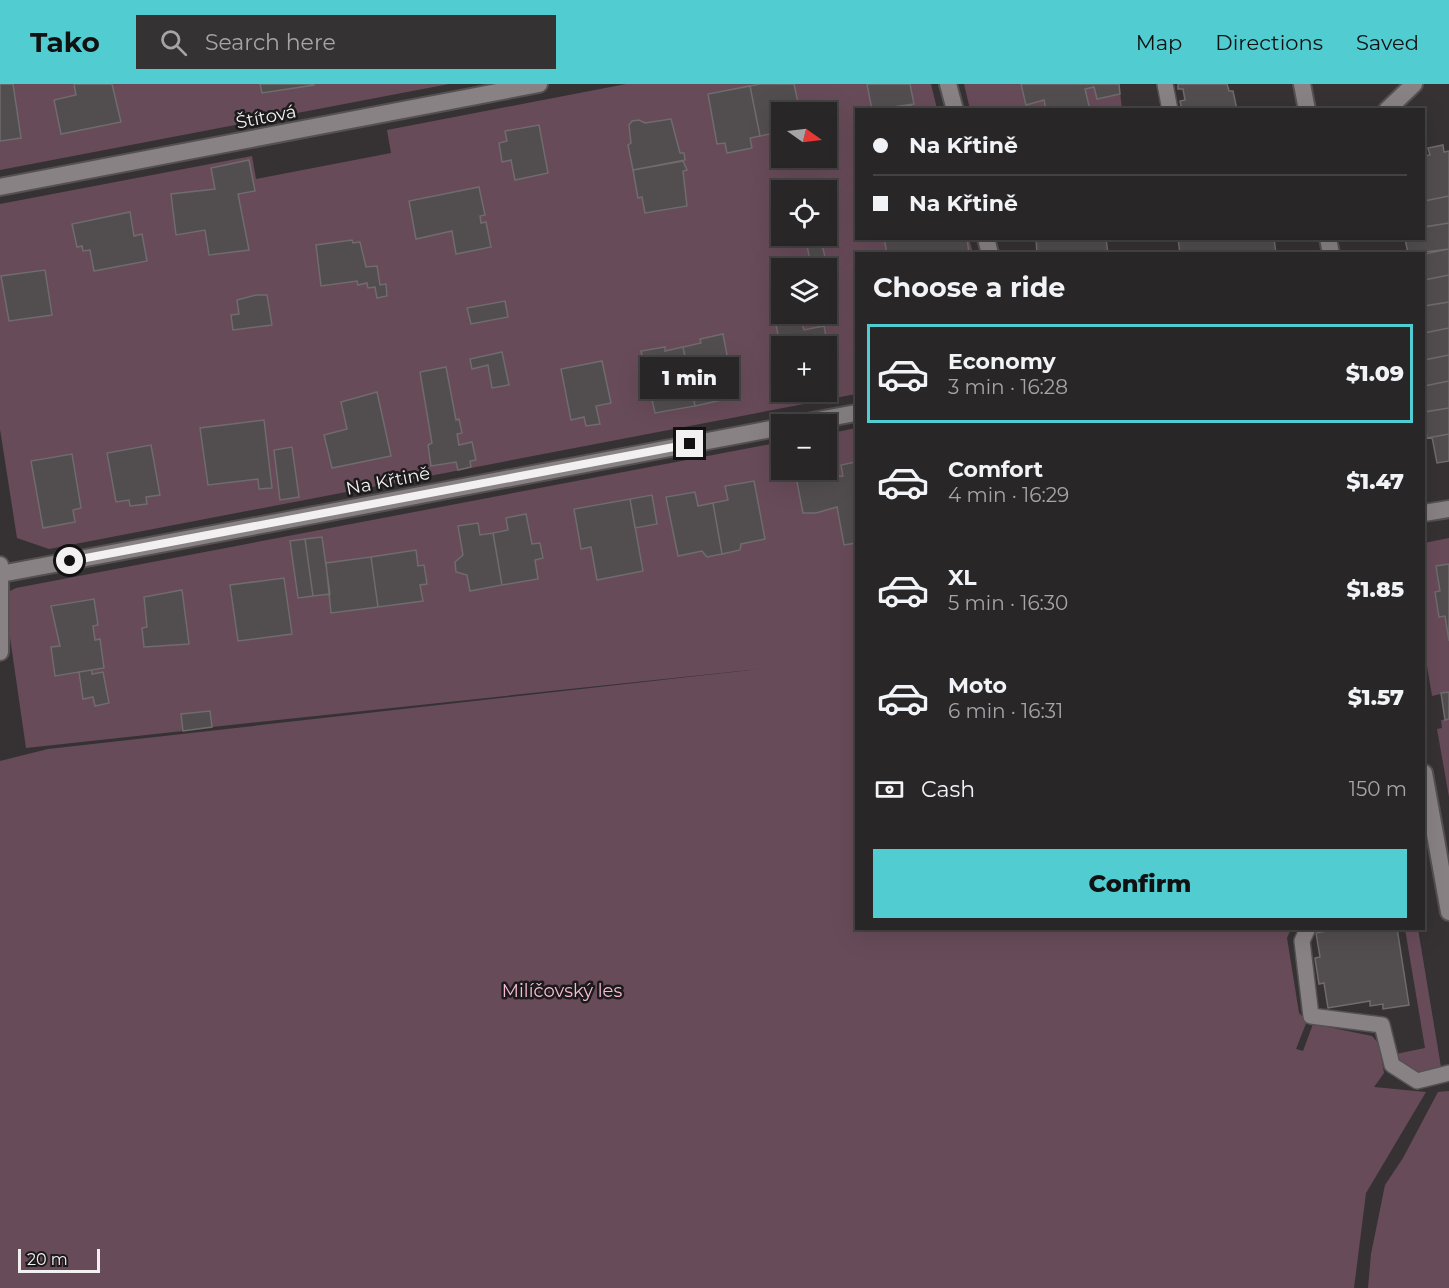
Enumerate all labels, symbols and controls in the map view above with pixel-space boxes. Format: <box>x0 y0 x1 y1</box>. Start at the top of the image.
search box <box>136 15 556 69</box>
text: Tako <box>30 25 100 59</box>
icon: search <box>157 26 190 59</box>
text: Search here <box>205 29 336 56</box>
text: Map <box>1136 30 1182 55</box>
text: Directions <box>1215 30 1323 55</box>
text: Saved <box>1356 30 1419 55</box>
street label: Štítová <box>234 100 298 134</box>
north arrow <box>771 102 837 168</box>
map controls <box>771 102 837 480</box>
text: Na Křtině <box>909 132 1018 159</box>
button: locate <box>771 180 837 246</box>
text: Na Křtině <box>909 190 1018 217</box>
button: layers <box>771 258 837 324</box>
text: Choose a ride <box>873 271 1065 304</box>
button: + <box>771 336 837 402</box>
icon: car <box>876 347 930 401</box>
text: Economy <box>948 348 1056 375</box>
callout: 1 min <box>640 357 740 399</box>
text: $1.09 <box>1346 360 1404 387</box>
text: 1 min <box>662 366 717 390</box>
text: 3 min · 16:28 <box>948 375 1068 399</box>
button: − <box>771 414 837 480</box>
route end <box>676 430 703 457</box>
icon: car <box>876 455 930 509</box>
text: Comfort <box>948 456 1043 483</box>
street label: Na Křtině <box>344 462 432 500</box>
text: $1.47 <box>1346 468 1404 495</box>
text: 4 min · 16:29 <box>948 483 1069 507</box>
route start <box>56 547 83 574</box>
icon: car <box>876 563 930 617</box>
text: XL <box>948 564 977 591</box>
text: $1.85 <box>1347 576 1404 603</box>
text: 5 min · 16:30 <box>948 591 1068 615</box>
icon: car <box>876 671 930 725</box>
text: Moto <box>948 672 1007 699</box>
text: $1.57 <box>1348 684 1404 711</box>
text: 6 min · 16:31 <box>948 699 1063 723</box>
icon: cash <box>873 773 906 806</box>
text: Cash <box>921 776 975 803</box>
text: 150 m <box>1349 777 1407 801</box>
button: Confirm <box>873 849 1407 918</box>
park label: Milíčovský les <box>502 980 622 1002</box>
scale bar <box>18 1246 100 1274</box>
text: 20 m <box>27 1250 68 1269</box>

